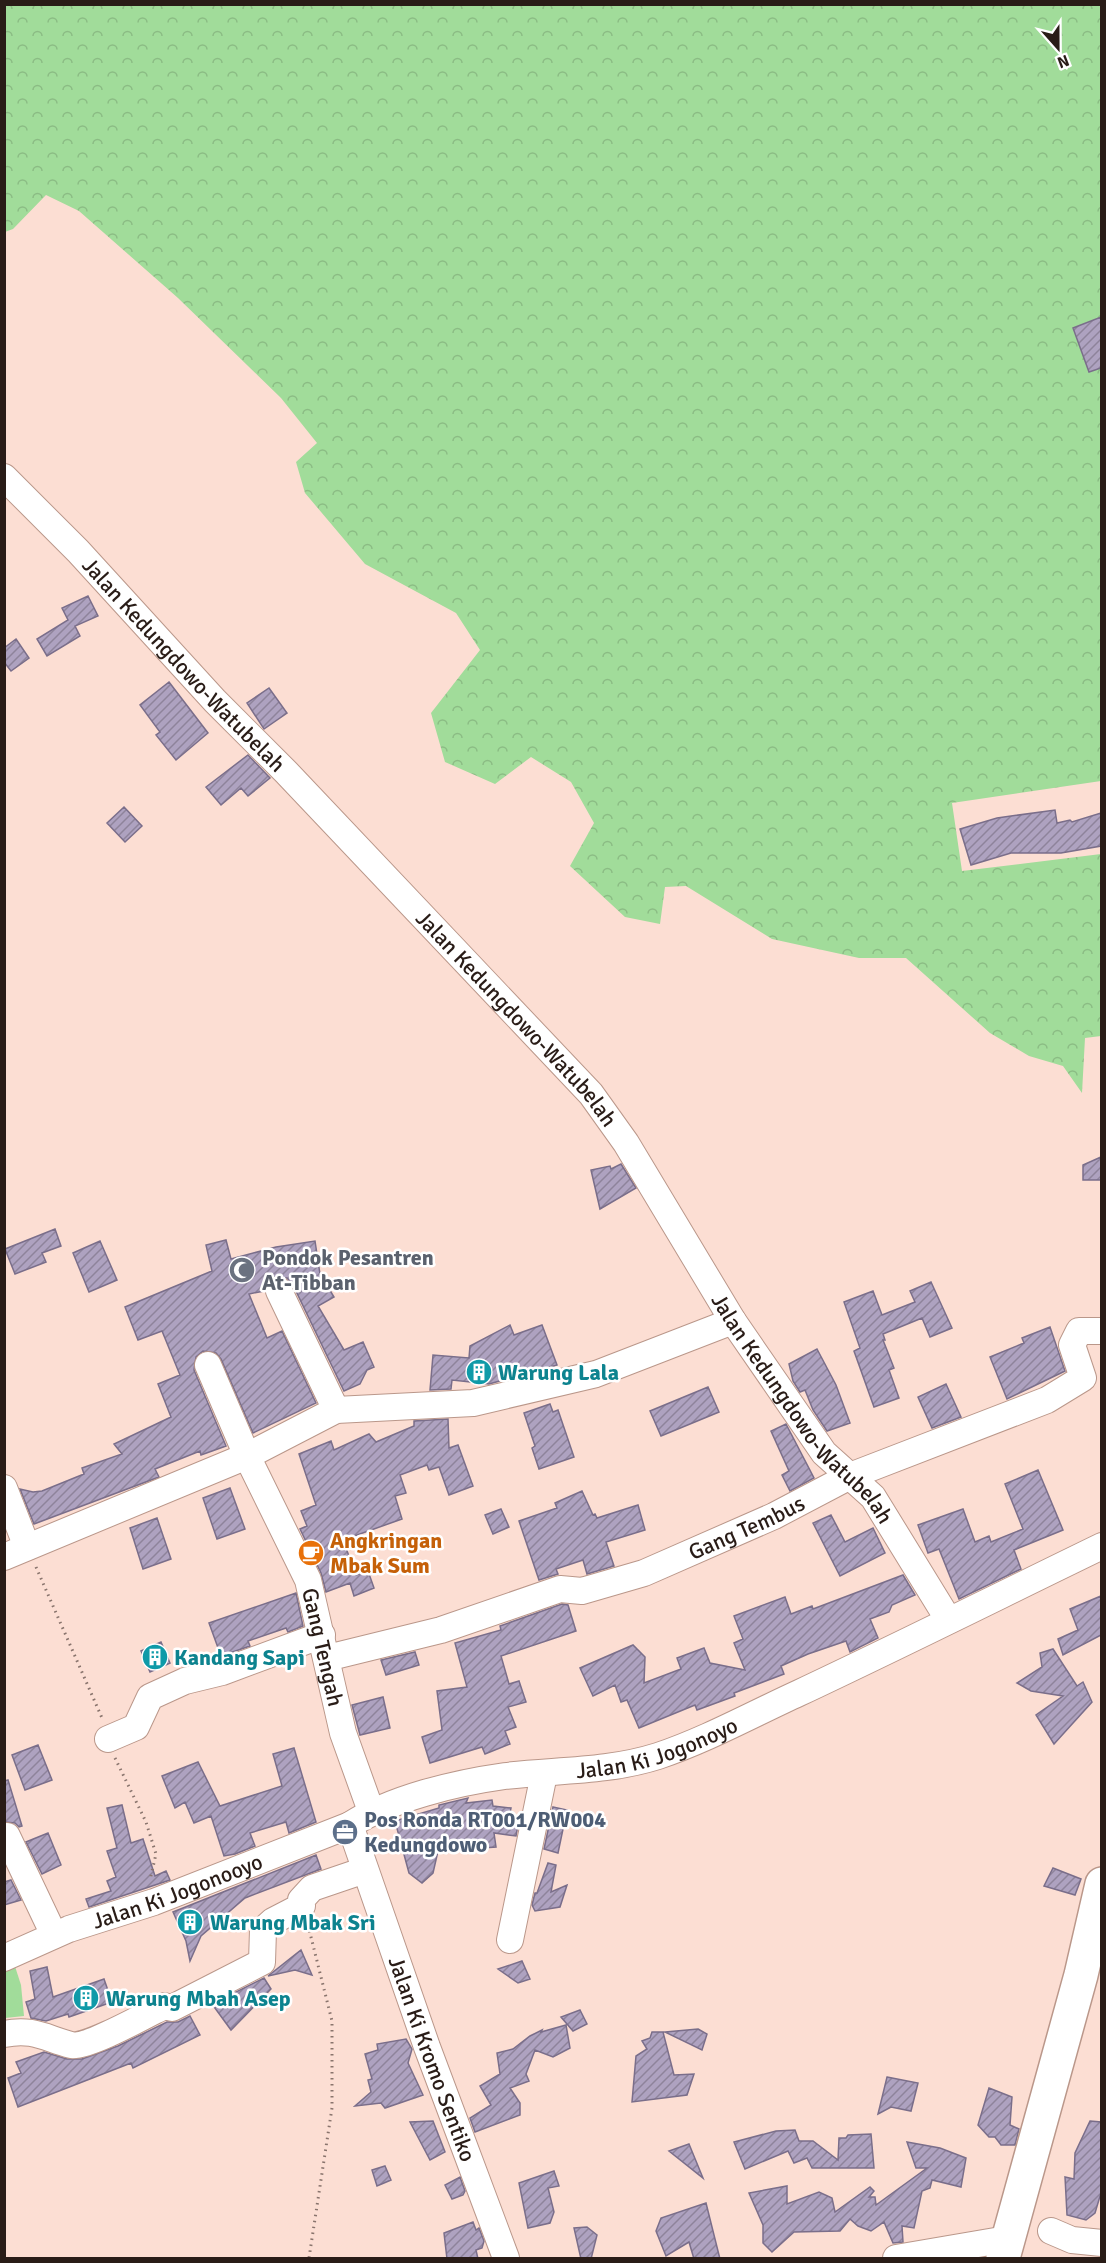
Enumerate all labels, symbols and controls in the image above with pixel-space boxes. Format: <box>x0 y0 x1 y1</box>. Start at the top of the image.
north arrow <box>1028 18 1088 78</box>
text: N <box>1054 50 1072 72</box>
street label: Jalan Kedungdowo-Watubelah <box>76 552 291 778</box>
street label: Jalan Kedungdowo-Watubelah <box>410 905 623 1132</box>
place label: Pondok Pesantren At-Tibban <box>262 1244 434 1296</box>
mosque icon: Pondok Pesantren At-Tibban <box>227 1255 257 1285</box>
street label: Jalan Kedungdowo-Watubelah <box>706 1289 899 1529</box>
building icon: Warung Lala <box>464 1357 494 1387</box>
place label: Warung Lala <box>498 1359 619 1386</box>
street label: Gang Tembus <box>684 1489 809 1566</box>
place label: Angkringan Mbak Sum <box>330 1527 442 1579</box>
cafe icon: Angkringan Mbak Sum <box>296 1538 326 1568</box>
street label: Gang Tengah <box>296 1585 349 1709</box>
building icon: Kandang Sapi <box>140 1642 170 1672</box>
place label: Kandang Sapi <box>174 1644 305 1671</box>
street label: Jalan Ki Jogonoyo <box>575 1711 742 1784</box>
place label: Pos Ronda RT001/RW004 Kedungdowo <box>364 1806 606 1858</box>
office icon: Pos Ronda RT001/RW004 Kedungdowo <box>330 1817 360 1847</box>
street label: Jalan Ki Jogonooyo <box>89 1848 266 1935</box>
building icon: Warung Mbak Sri <box>175 1907 205 1937</box>
place label: Warung Mbak Sri <box>210 1909 376 1936</box>
street label: Jalan Ki Kromo Sentiko <box>383 1953 482 2165</box>
building icon: Warung Mbah Asep <box>71 1983 101 2013</box>
place label: Warung Mbah Asep <box>106 1985 291 2012</box>

